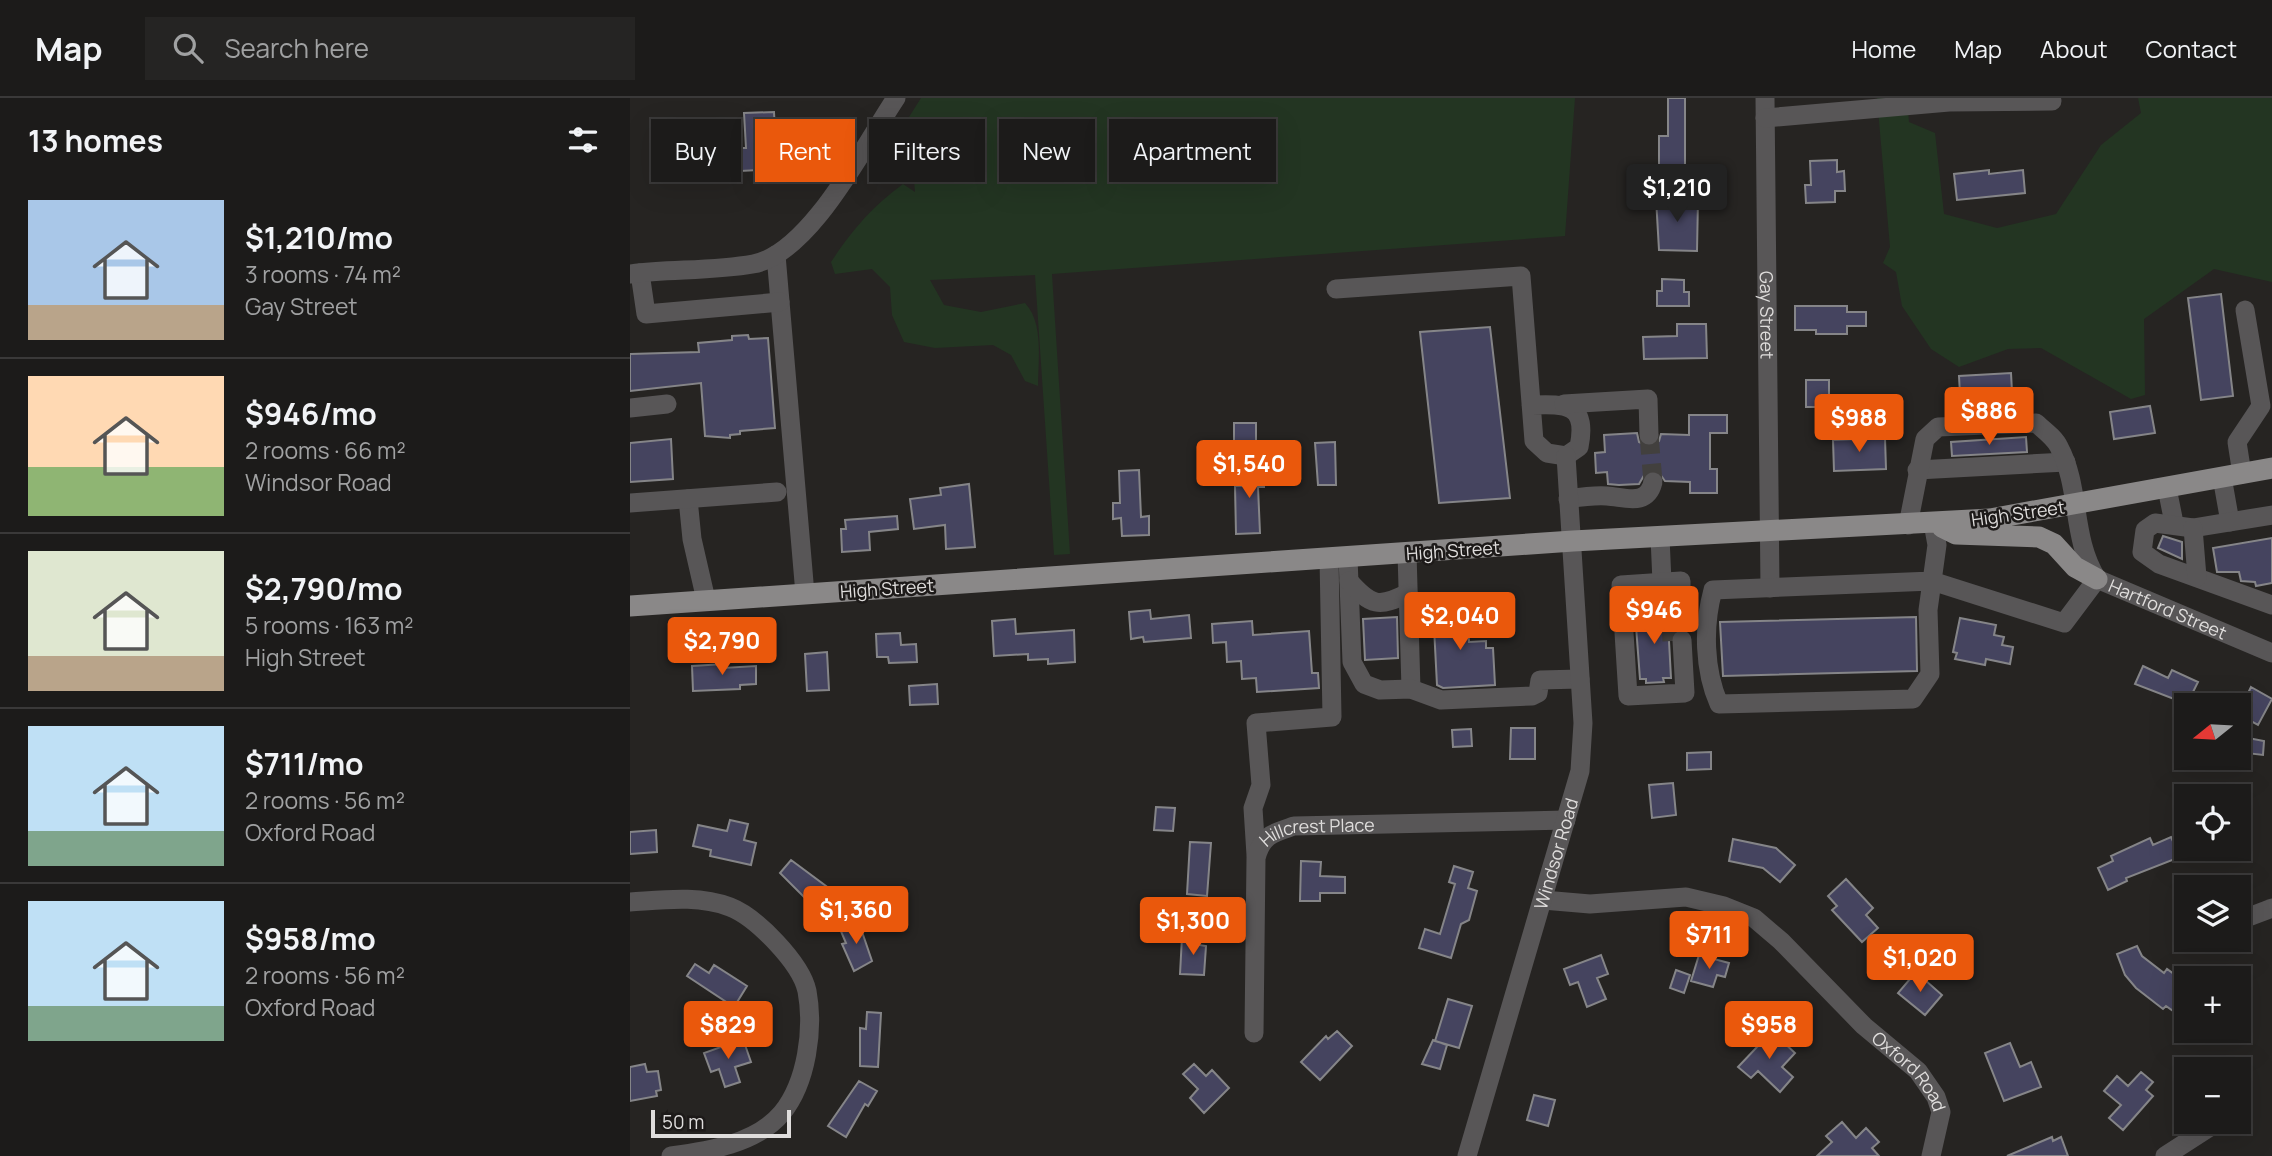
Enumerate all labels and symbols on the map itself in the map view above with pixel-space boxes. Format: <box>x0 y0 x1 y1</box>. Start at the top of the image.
pin: $1,210 <box>1620 164 1734 224</box>
street label: Gay Street <box>1755 271 1780 359</box>
pin: $886 <box>1948 388 2030 447</box>
pin: $988 <box>1818 394 1900 454</box>
pin: $1,540 <box>1192 440 1306 500</box>
street label: High Street <box>1970 495 2066 531</box>
street label: High Street <box>1405 535 1501 565</box>
street label: High Street <box>839 573 935 603</box>
street label: Hartford Street <box>2105 573 2231 645</box>
pin: $946 <box>1613 587 1695 646</box>
pin: $2,040 <box>1403 592 1517 652</box>
pin: $2,790 <box>665 618 779 677</box>
north arrow <box>2174 693 2250 770</box>
street label: Windsor Road <box>1528 795 1583 912</box>
street label: Hillcrest Place <box>1254 812 1375 851</box>
pin: $1,360 <box>799 886 913 946</box>
pin: $1,300 <box>1136 898 1250 957</box>
pin: $711 <box>1668 912 1750 971</box>
pin: $1,020 <box>1863 934 1977 994</box>
pin: $829 <box>687 1002 769 1061</box>
pin: $958 <box>1728 1002 1810 1061</box>
street label: Oxford Road <box>1867 1026 1952 1114</box>
scale bar <box>651 1107 791 1139</box>

